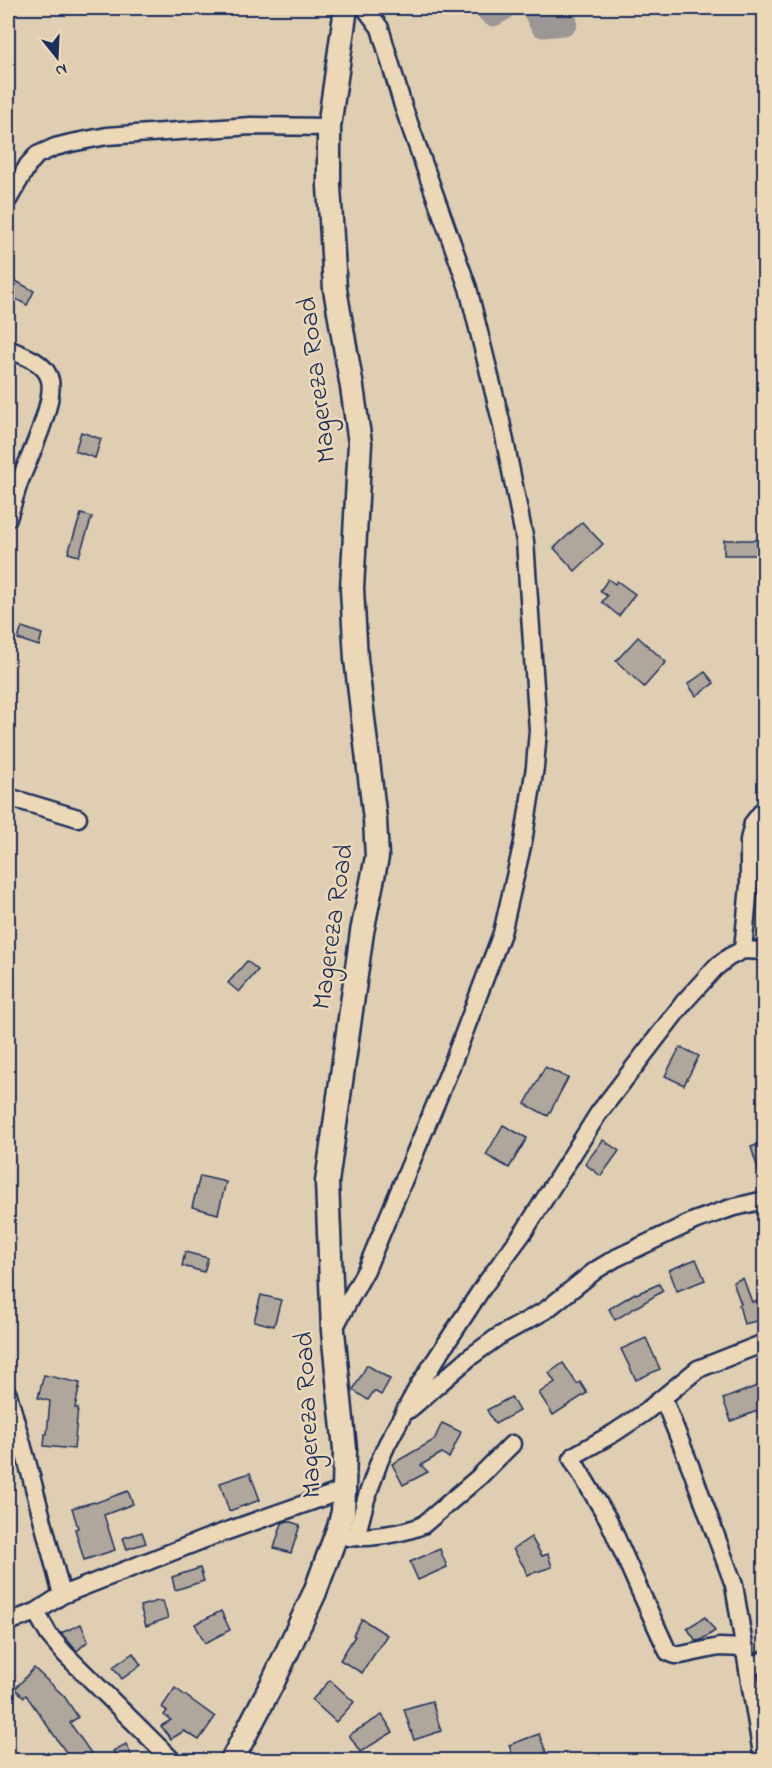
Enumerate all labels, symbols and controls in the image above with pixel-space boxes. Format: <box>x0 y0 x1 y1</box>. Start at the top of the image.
north arrow <box>27 27 87 87</box>
text: N <box>52 56 70 83</box>
street label: Magereza Road <box>288 295 348 465</box>
street label: Magereza Road <box>303 842 365 1012</box>
street label: Magereza Road <box>285 1331 333 1499</box>

